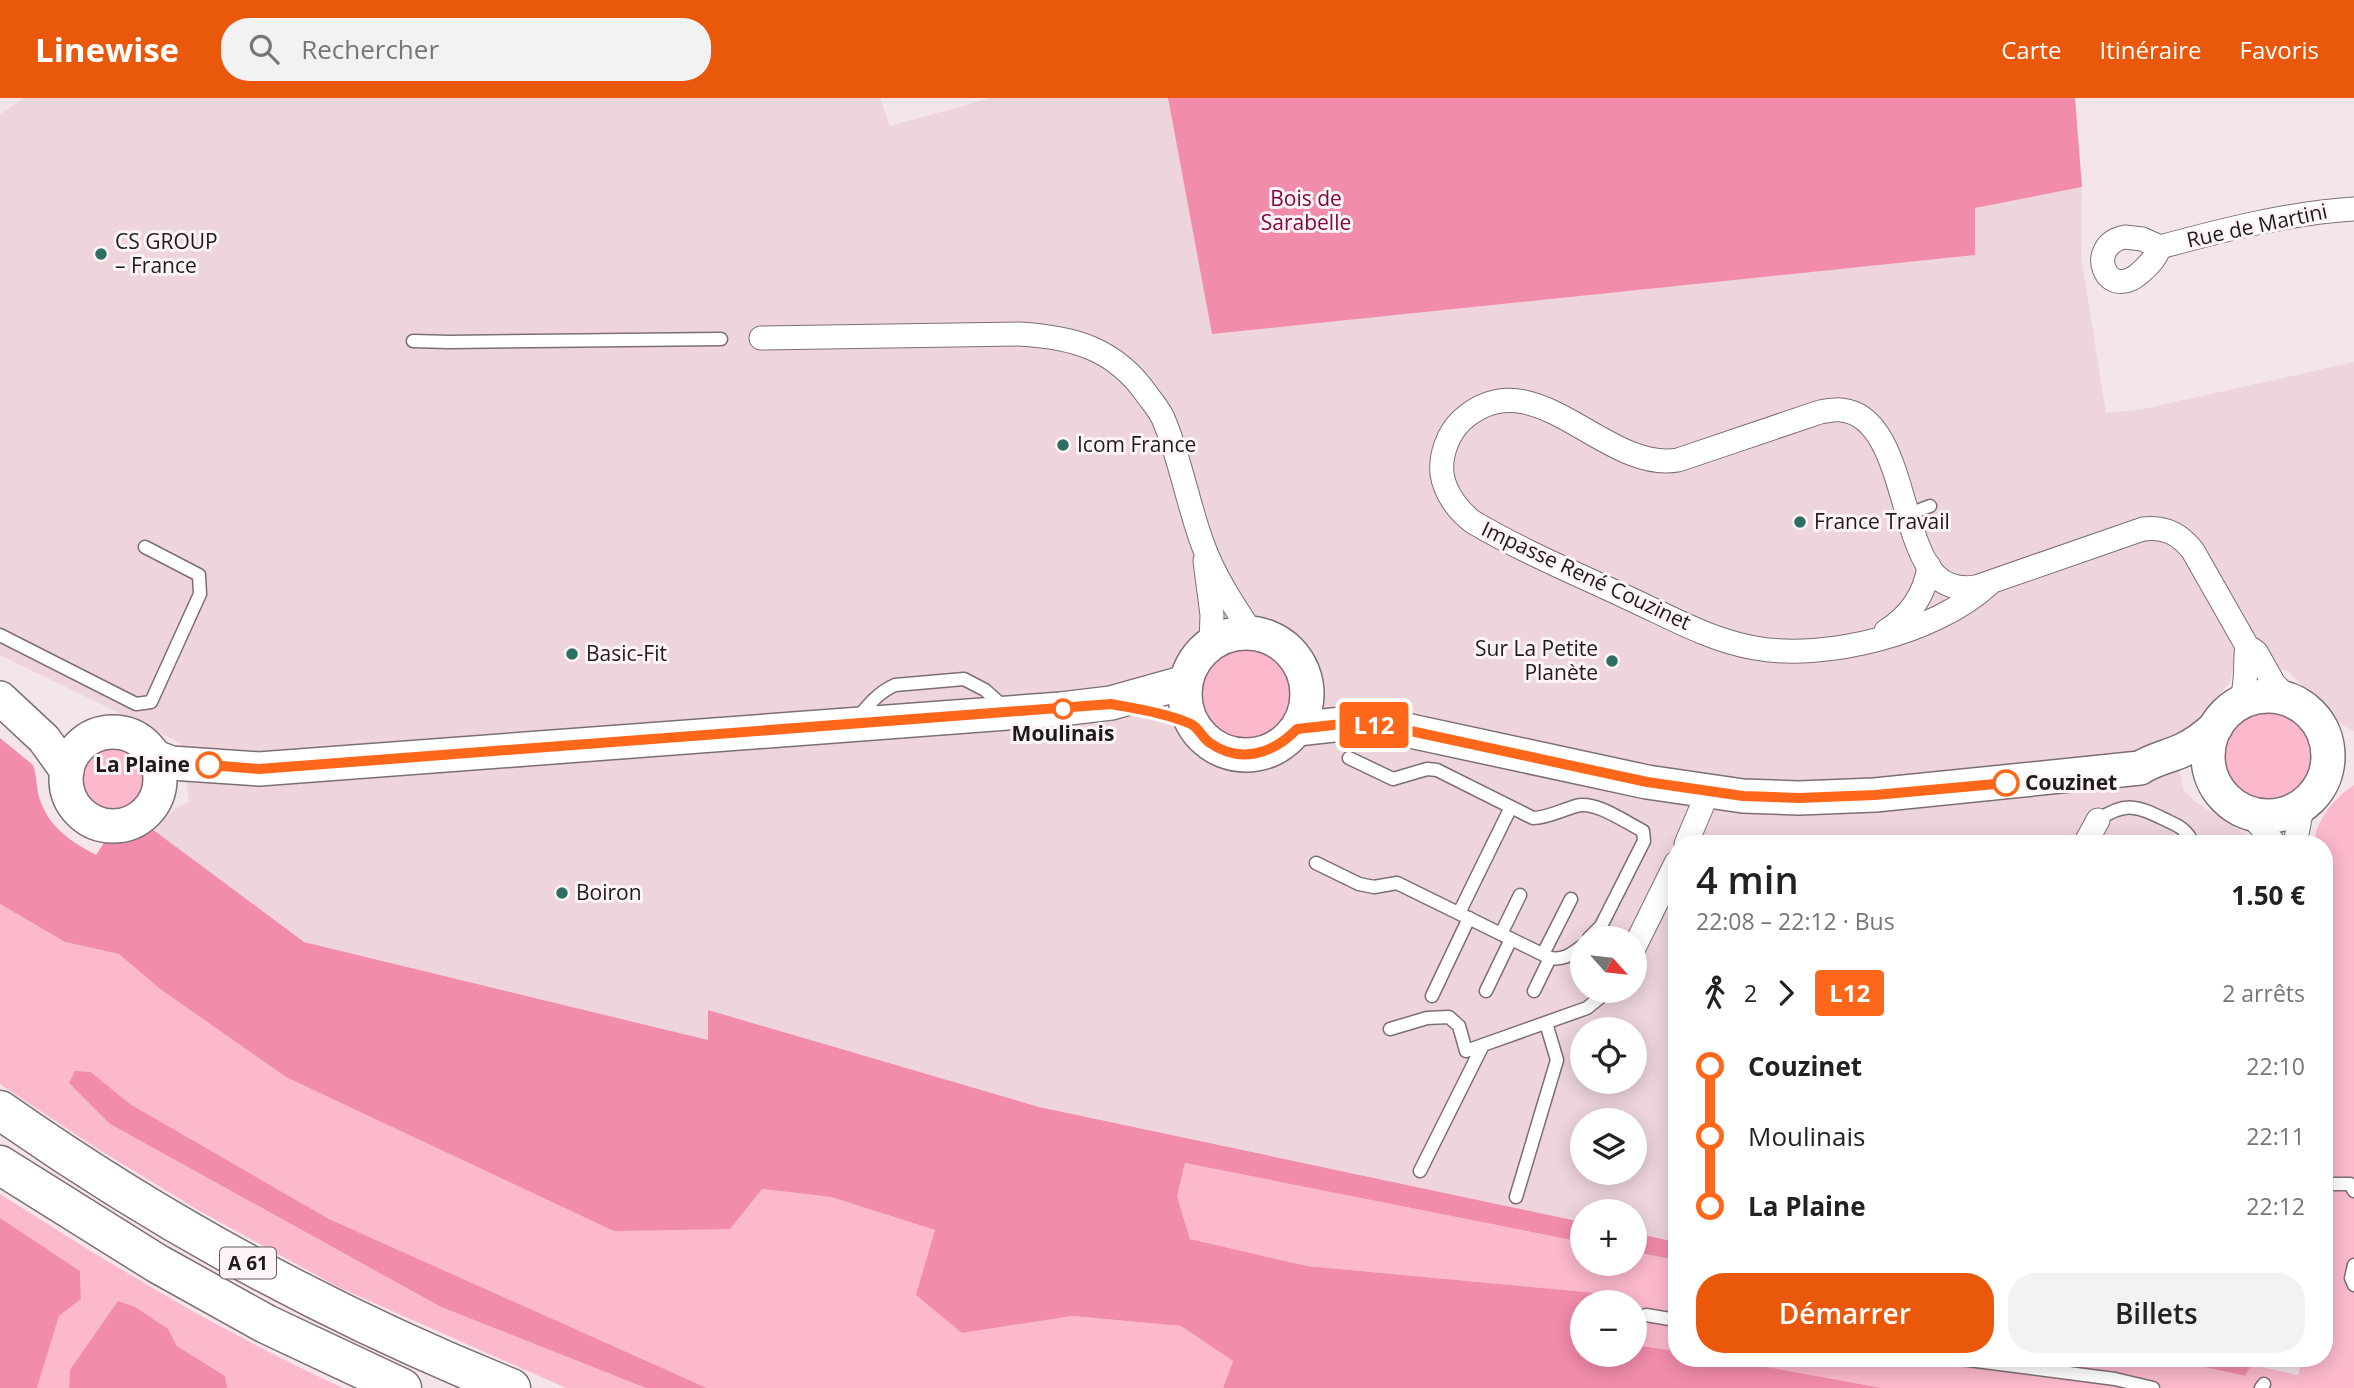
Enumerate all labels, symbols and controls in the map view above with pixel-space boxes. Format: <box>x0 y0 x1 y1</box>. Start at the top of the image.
search box <box>221 18 711 81</box>
text: Linewise <box>35 27 179 72</box>
icon: search <box>245 30 283 68</box>
text: Rechercher <box>301 31 439 67</box>
text: Carte <box>2001 33 2062 66</box>
text: Itinéraire <box>2100 33 2202 66</box>
text: Favoris <box>2240 33 2319 66</box>
park label: Bois de Sarabelle <box>1261 184 1351 236</box>
street label: Rue de Martini <box>2184 196 2330 254</box>
place label: CS GROUP – France <box>115 227 218 279</box>
marker: CS GROUP – France <box>93 246 109 262</box>
place label: Icom France <box>1077 430 1196 458</box>
marker: Icom France <box>1055 437 1071 453</box>
place label: France Travail <box>1814 507 1950 535</box>
street label: Impasse René Couzinet <box>1477 514 1696 636</box>
marker: France Travail <box>1792 514 1808 530</box>
place label: Sur La Petite Planète <box>1475 634 1598 686</box>
place label: Basic-Fit <box>586 639 667 667</box>
marker: Basic-Fit <box>564 646 580 662</box>
marker: Sur La Petite Planète <box>1604 653 1620 669</box>
marker: Moulinais <box>1053 699 1073 719</box>
line badge: L12 <box>1334 702 1414 748</box>
text: L12 <box>1353 708 1395 741</box>
place label: Moulinais <box>1012 719 1114 747</box>
place label: La Plaine <box>95 750 190 778</box>
marker: La Plaine <box>196 752 222 778</box>
place label: Couzinet <box>2025 768 2117 796</box>
marker: Couzinet <box>1993 770 2019 796</box>
text: 4 min <box>1696 853 1799 905</box>
text: 1.50 € <box>2231 877 2305 913</box>
place label: Boiron <box>576 878 642 906</box>
marker: Boiron <box>554 885 570 901</box>
text: 22:08 – 22:12 · Bus <box>1696 905 1895 937</box>
north arrow <box>1570 926 1647 1003</box>
map controls <box>1570 926 1647 1367</box>
icon: walk <box>1696 974 1734 1012</box>
icon: forward <box>1767 974 1805 1012</box>
text: L12 <box>1829 976 1870 1009</box>
text: 2 <box>1744 977 1757 1009</box>
text: 2 arrêts <box>2222 977 2305 1009</box>
button: locate <box>1570 1017 1647 1094</box>
text: Couzinet <box>1748 1048 1862 1084</box>
text: 22:10 <box>2246 1050 2305 1082</box>
button: layers <box>1570 1108 1647 1185</box>
text: Moulinais <box>1748 1118 1865 1154</box>
text: 22:11 <box>2246 1120 2305 1152</box>
text: La Plaine <box>1748 1188 1866 1224</box>
text: 22:12 <box>2246 1190 2305 1222</box>
button: + <box>1570 1199 1647 1276</box>
road number: A 61 <box>220 1247 276 1278</box>
button: Démarrer <box>1696 1273 1994 1353</box>
button: Billets <box>2008 1273 2305 1353</box>
button: − <box>1570 1290 1647 1367</box>

